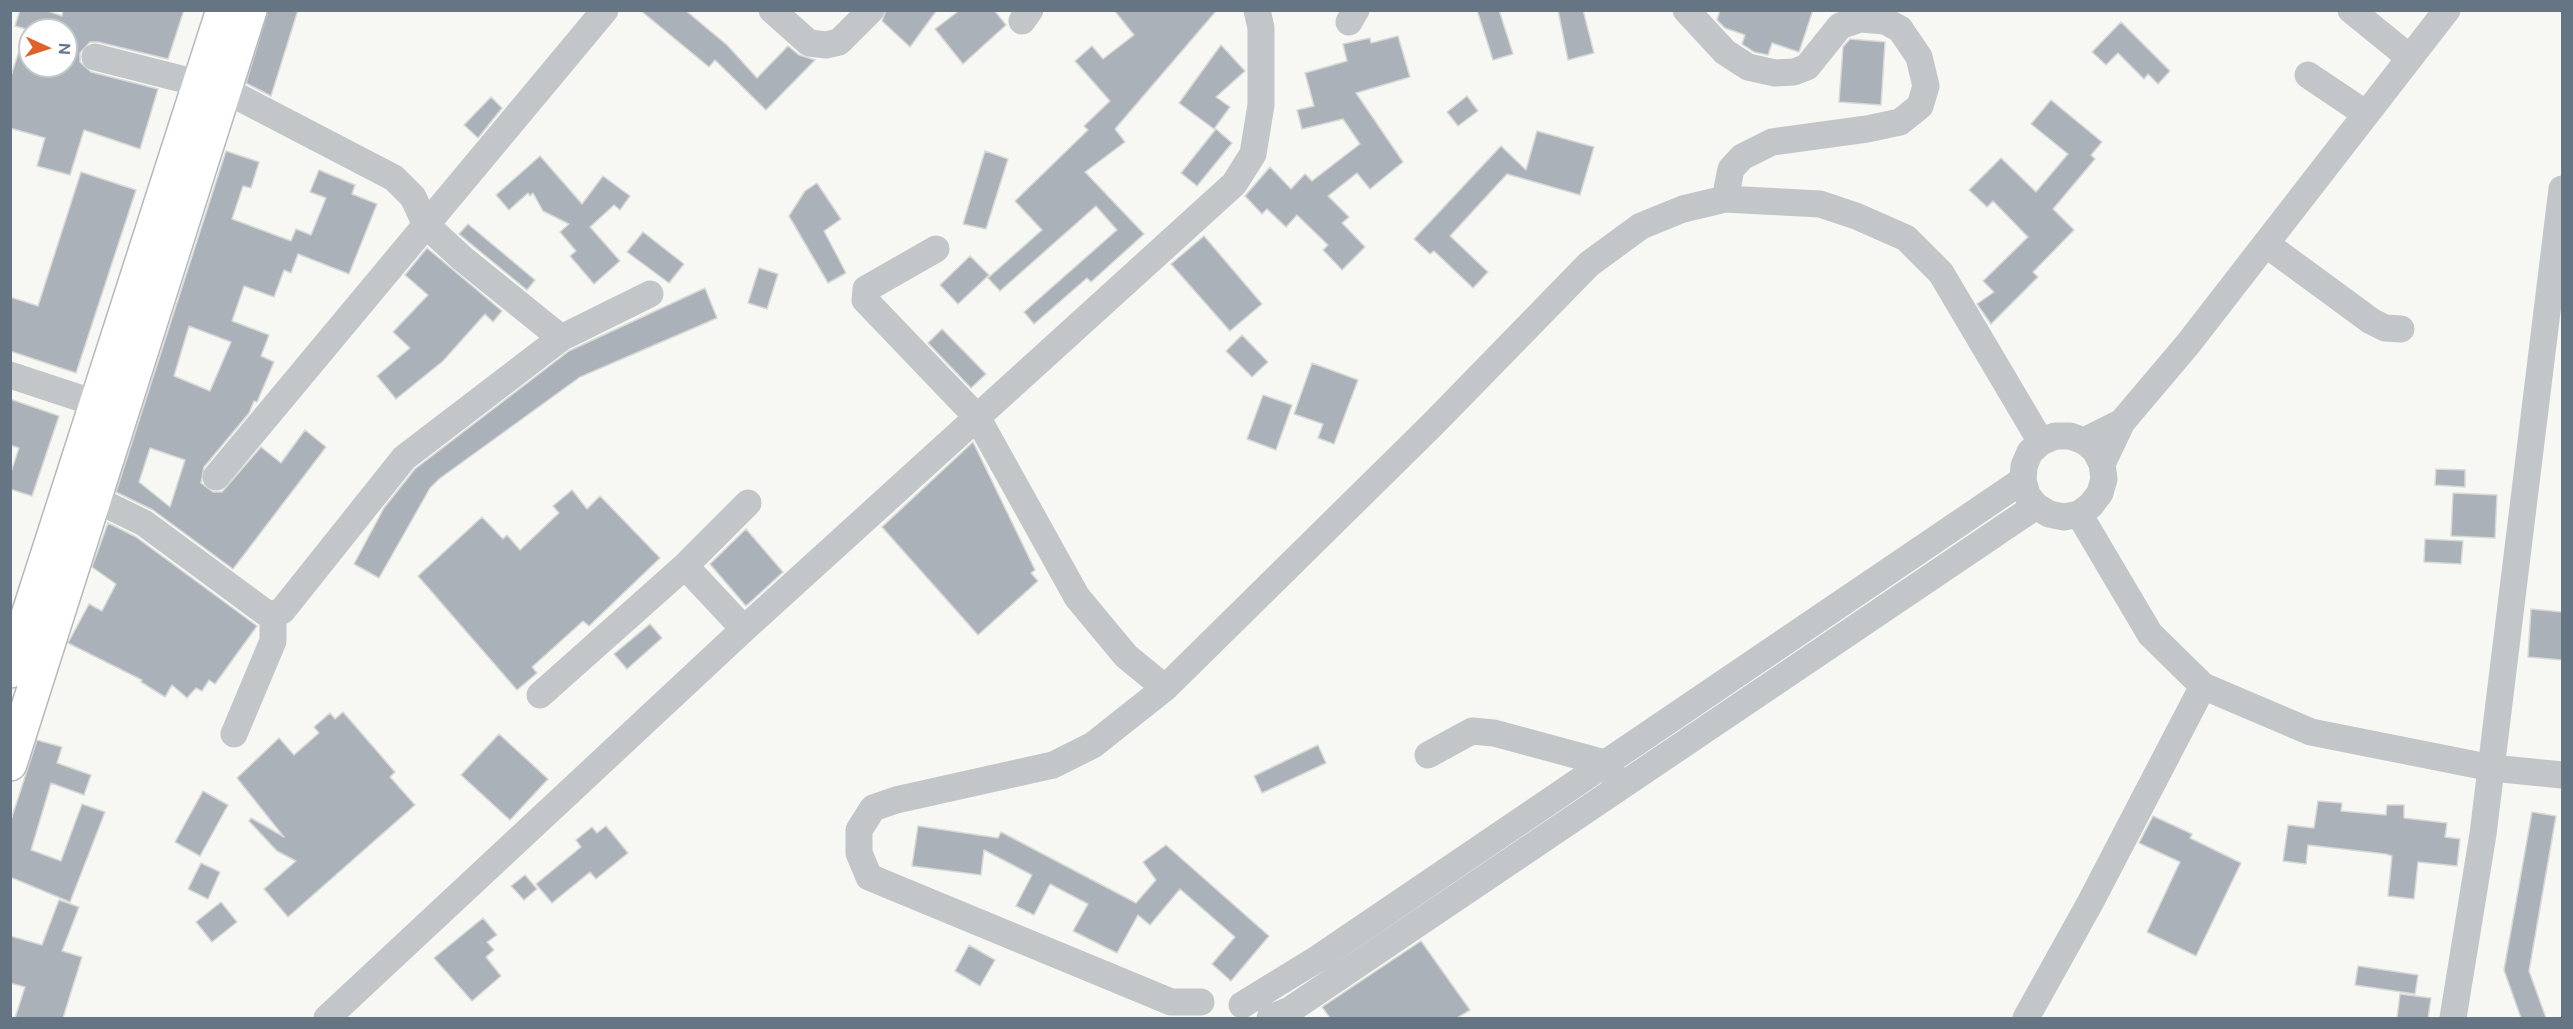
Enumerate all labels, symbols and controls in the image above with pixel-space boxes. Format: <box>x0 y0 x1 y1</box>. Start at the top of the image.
north arrow <box>18 18 78 78</box>
text: N <box>54 42 75 55</box>

